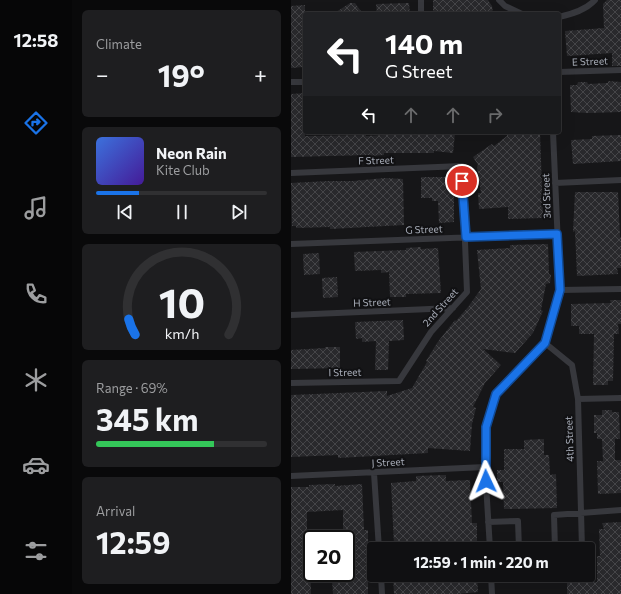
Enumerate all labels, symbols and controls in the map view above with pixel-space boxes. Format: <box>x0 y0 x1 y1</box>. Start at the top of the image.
text: 140 m <box>385 26 463 60</box>
icon: left <box>319 28 371 80</box>
text: 12:58 <box>14 29 58 51</box>
text: Climate <box>96 36 142 52</box>
street label: E Street <box>572 54 608 68</box>
text: 19° <box>158 56 205 93</box>
text: G Street <box>385 60 453 82</box>
text: − <box>96 61 109 88</box>
text: + <box>254 61 267 88</box>
icon: left <box>358 104 380 126</box>
icon: ahead <box>400 104 422 126</box>
icon: ahead <box>442 104 464 126</box>
icon: right <box>484 104 506 126</box>
icon: directions <box>22 109 50 137</box>
text: Neon Rain <box>156 144 227 162</box>
street label: F Street <box>358 153 394 167</box>
text: Kite Club <box>156 162 210 178</box>
pin <box>445 164 479 198</box>
icon: arrive <box>451 170 473 192</box>
street label: 3rd Street <box>539 173 553 219</box>
icon: music <box>22 194 50 222</box>
icon: previous <box>114 201 136 223</box>
icon: pause <box>171 201 193 223</box>
icon: next <box>228 201 250 223</box>
street label: G Street <box>405 222 443 236</box>
text: 10 <box>158 276 205 327</box>
icon: phone <box>22 280 50 308</box>
street label: 2nd Street <box>420 285 460 329</box>
street label: H Street <box>353 295 391 309</box>
text: km/h <box>164 324 199 342</box>
icon: climate <box>22 366 50 394</box>
street label: I Street <box>328 366 362 378</box>
text: Range · 69% <box>96 380 168 396</box>
text: 345 km <box>96 400 199 437</box>
street label: 4th Street <box>562 416 576 462</box>
icon: car <box>22 451 50 479</box>
street label: J Street <box>371 455 405 469</box>
position arrow <box>465 460 507 502</box>
text: Arrival <box>96 503 135 519</box>
text: 12:59 <box>96 523 171 560</box>
speed limit sign: 20 <box>303 530 355 582</box>
icon: filters <box>22 537 50 565</box>
text: 12:59 · 1 min · 220 m <box>413 553 549 571</box>

